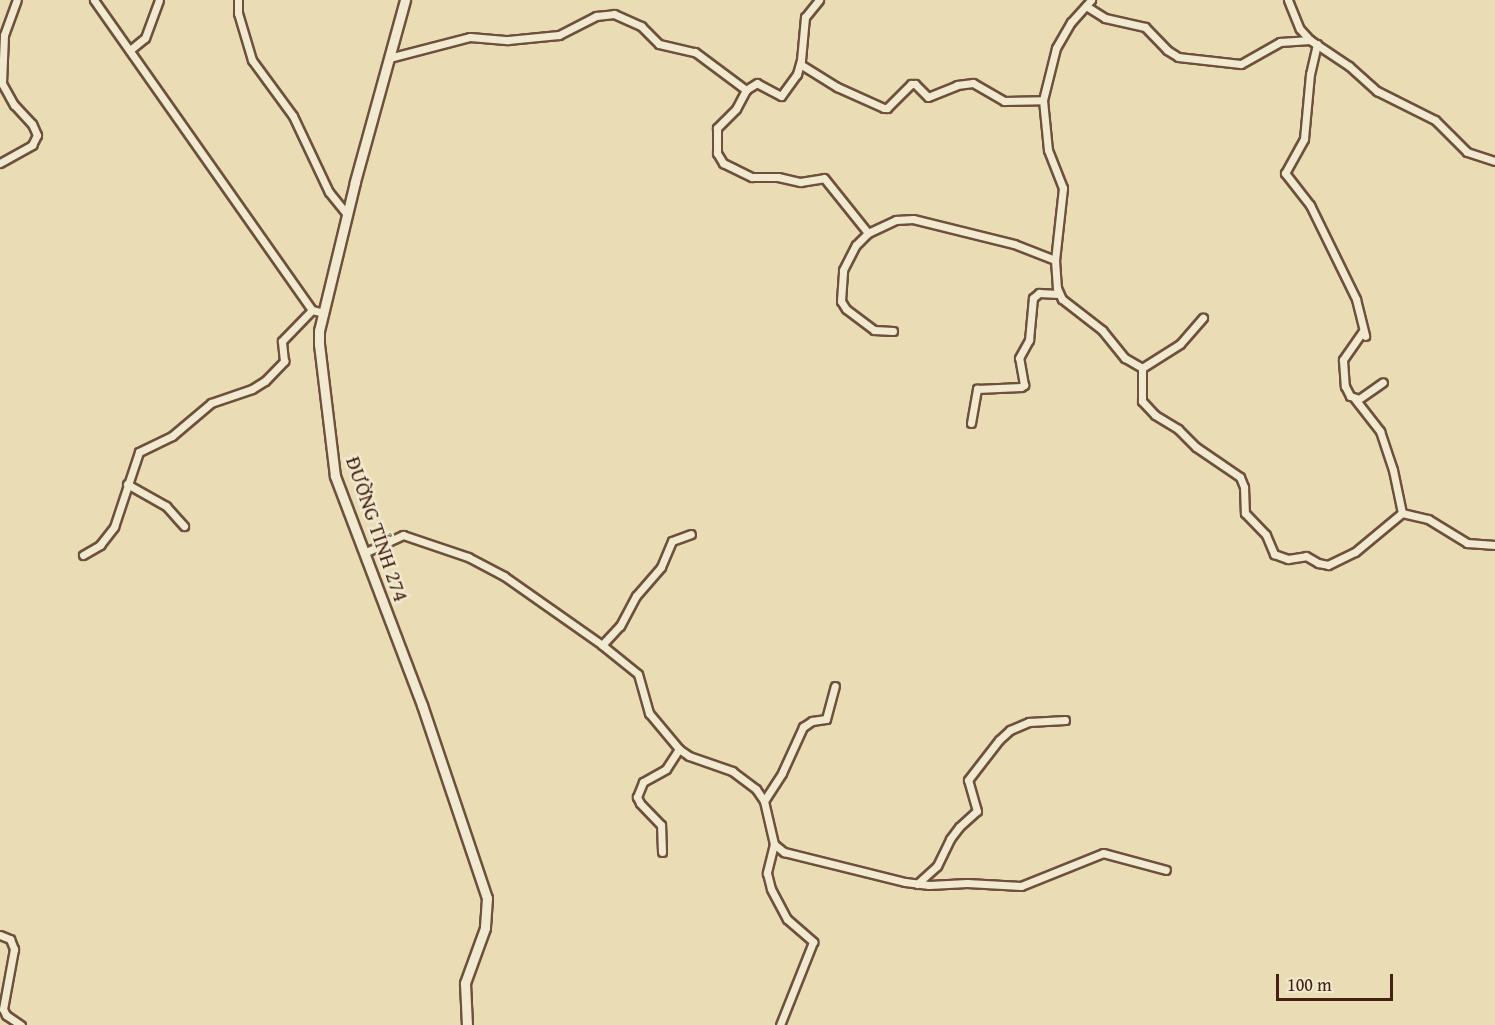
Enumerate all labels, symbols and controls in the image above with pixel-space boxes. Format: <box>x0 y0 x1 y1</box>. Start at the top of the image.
street label: ĐƯỜNG TỈNH 274 <box>340 453 414 605</box>
scale bar <box>1279 962 1396 1000</box>
text: 100 m <box>1287 971 1332 998</box>

